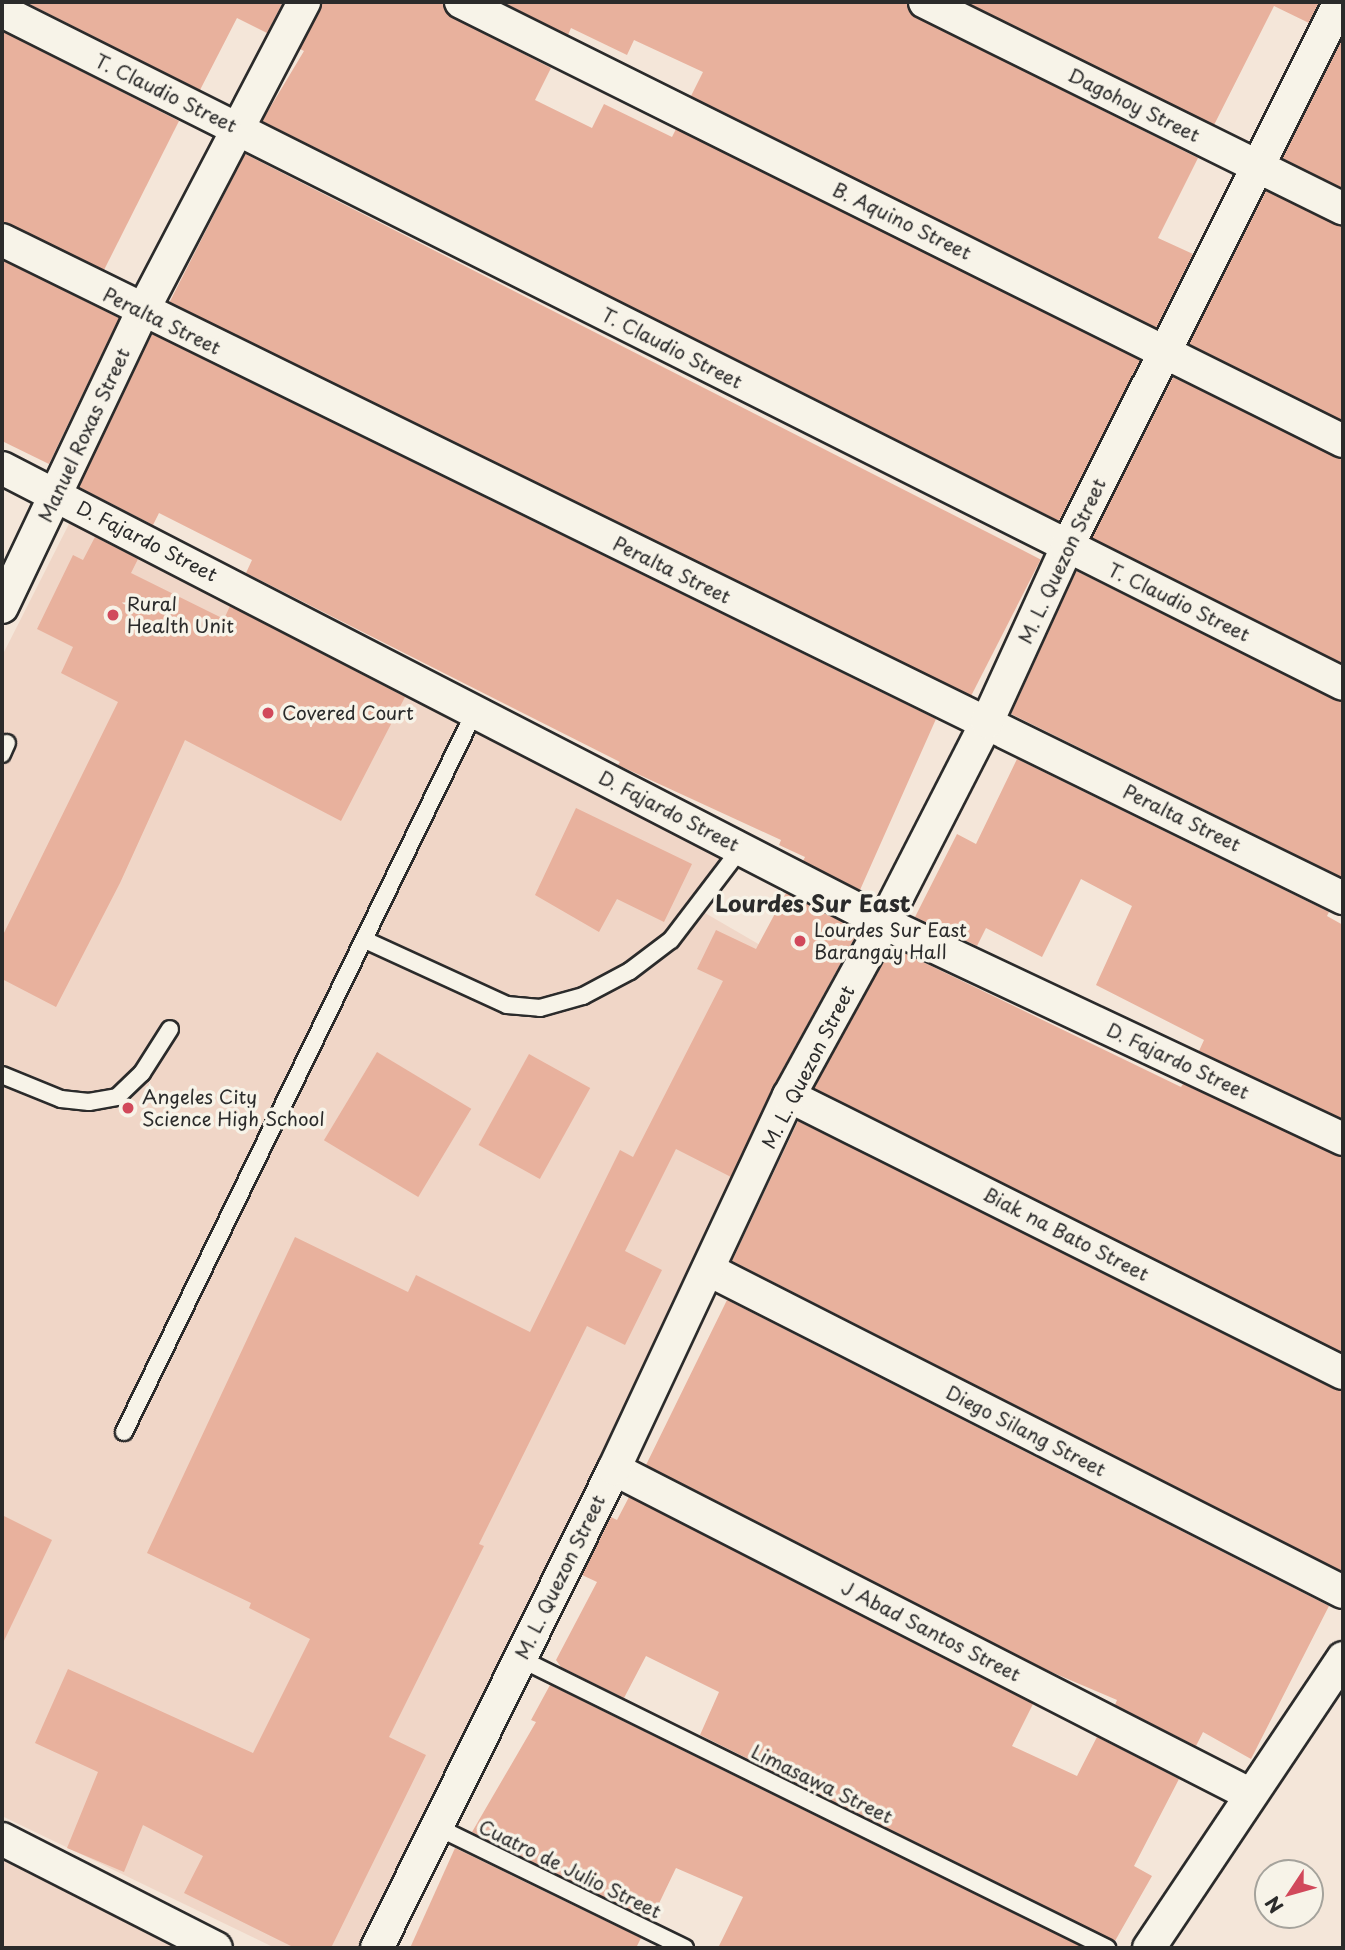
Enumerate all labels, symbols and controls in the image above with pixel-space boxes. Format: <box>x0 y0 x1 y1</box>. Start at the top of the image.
street label: T. Claudio Street <box>91 49 241 137</box>
street label: Dagohoy Street <box>1064 63 1204 147</box>
street label: B. Aquino Street <box>830 178 974 264</box>
street label: Peralta Street <box>99 282 225 360</box>
street label: T. Claudio Street <box>598 303 746 393</box>
street label: Manuel Roxas Street <box>33 344 135 526</box>
street label: M. L. Quezon Street <box>1013 473 1111 649</box>
street label: D. Fajardo Street <box>72 495 222 587</box>
street label: Peralta Street <box>609 531 735 609</box>
street label: T. Claudio Street <box>1104 558 1254 646</box>
place label: Rural Health Unit <box>127 593 235 637</box>
marker: Rural Health Unit <box>105 607 121 623</box>
place label: Covered Court <box>282 702 415 724</box>
marker: Covered Court <box>260 705 276 721</box>
street label: D. Fajardo Street <box>594 765 744 857</box>
street label: Peralta Street <box>1119 779 1245 857</box>
district label: Lourdes Sur East <box>715 889 911 917</box>
place label: Lourdes Sur East Barangay Hall <box>814 919 968 963</box>
marker: Lourdes Sur East Barangay Hall <box>792 933 808 949</box>
street label: M. L. Quezon Street <box>756 981 860 1153</box>
street label: D. Fajardo Street <box>1102 1017 1254 1105</box>
place label: Angeles City Science High School <box>142 1086 326 1130</box>
marker: Angeles City Science High School <box>120 1100 136 1116</box>
street label: Biak na Bato Street <box>979 1182 1153 1286</box>
street label: Diego Silang Street <box>942 1381 1110 1481</box>
street label: M. L. Quezon Street <box>510 1490 610 1664</box>
street label: J Abad Santos Street <box>838 1576 1024 1686</box>
street label: Limasawa Street <box>748 1740 896 1828</box>
street label: Cuatro de Julio Street <box>474 1814 666 1924</box>
north arrow <box>1254 1859 1324 1929</box>
text: N <box>1258 1891 1289 1919</box>

